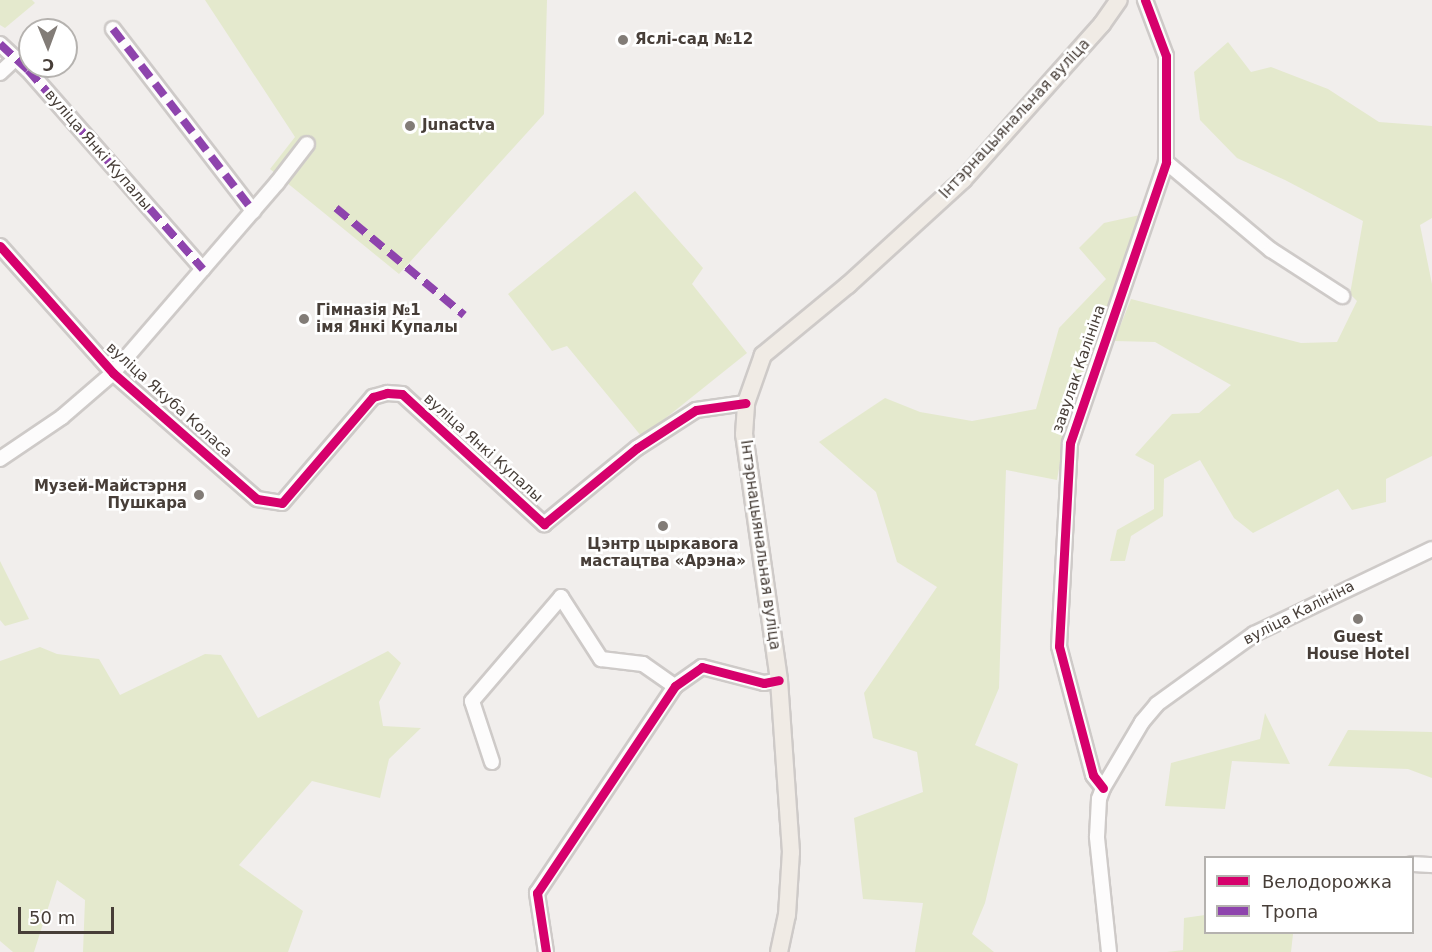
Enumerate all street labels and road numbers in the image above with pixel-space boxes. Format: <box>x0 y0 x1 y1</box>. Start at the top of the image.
street label: Інтэрнацыянальная вуліца <box>936 35 1094 203</box>
street label: вуліца Янкі Купалы <box>41 86 155 214</box>
street label: завулак Калініна <box>1049 303 1109 435</box>
street label: вуліца Якуба Коласа <box>102 339 236 461</box>
street label: вуліца Янкі Купалы <box>420 390 546 506</box>
street label: Інтэрнацыянальная вуліца <box>736 439 784 651</box>
street label: вуліца Калініна <box>1240 577 1358 649</box>

